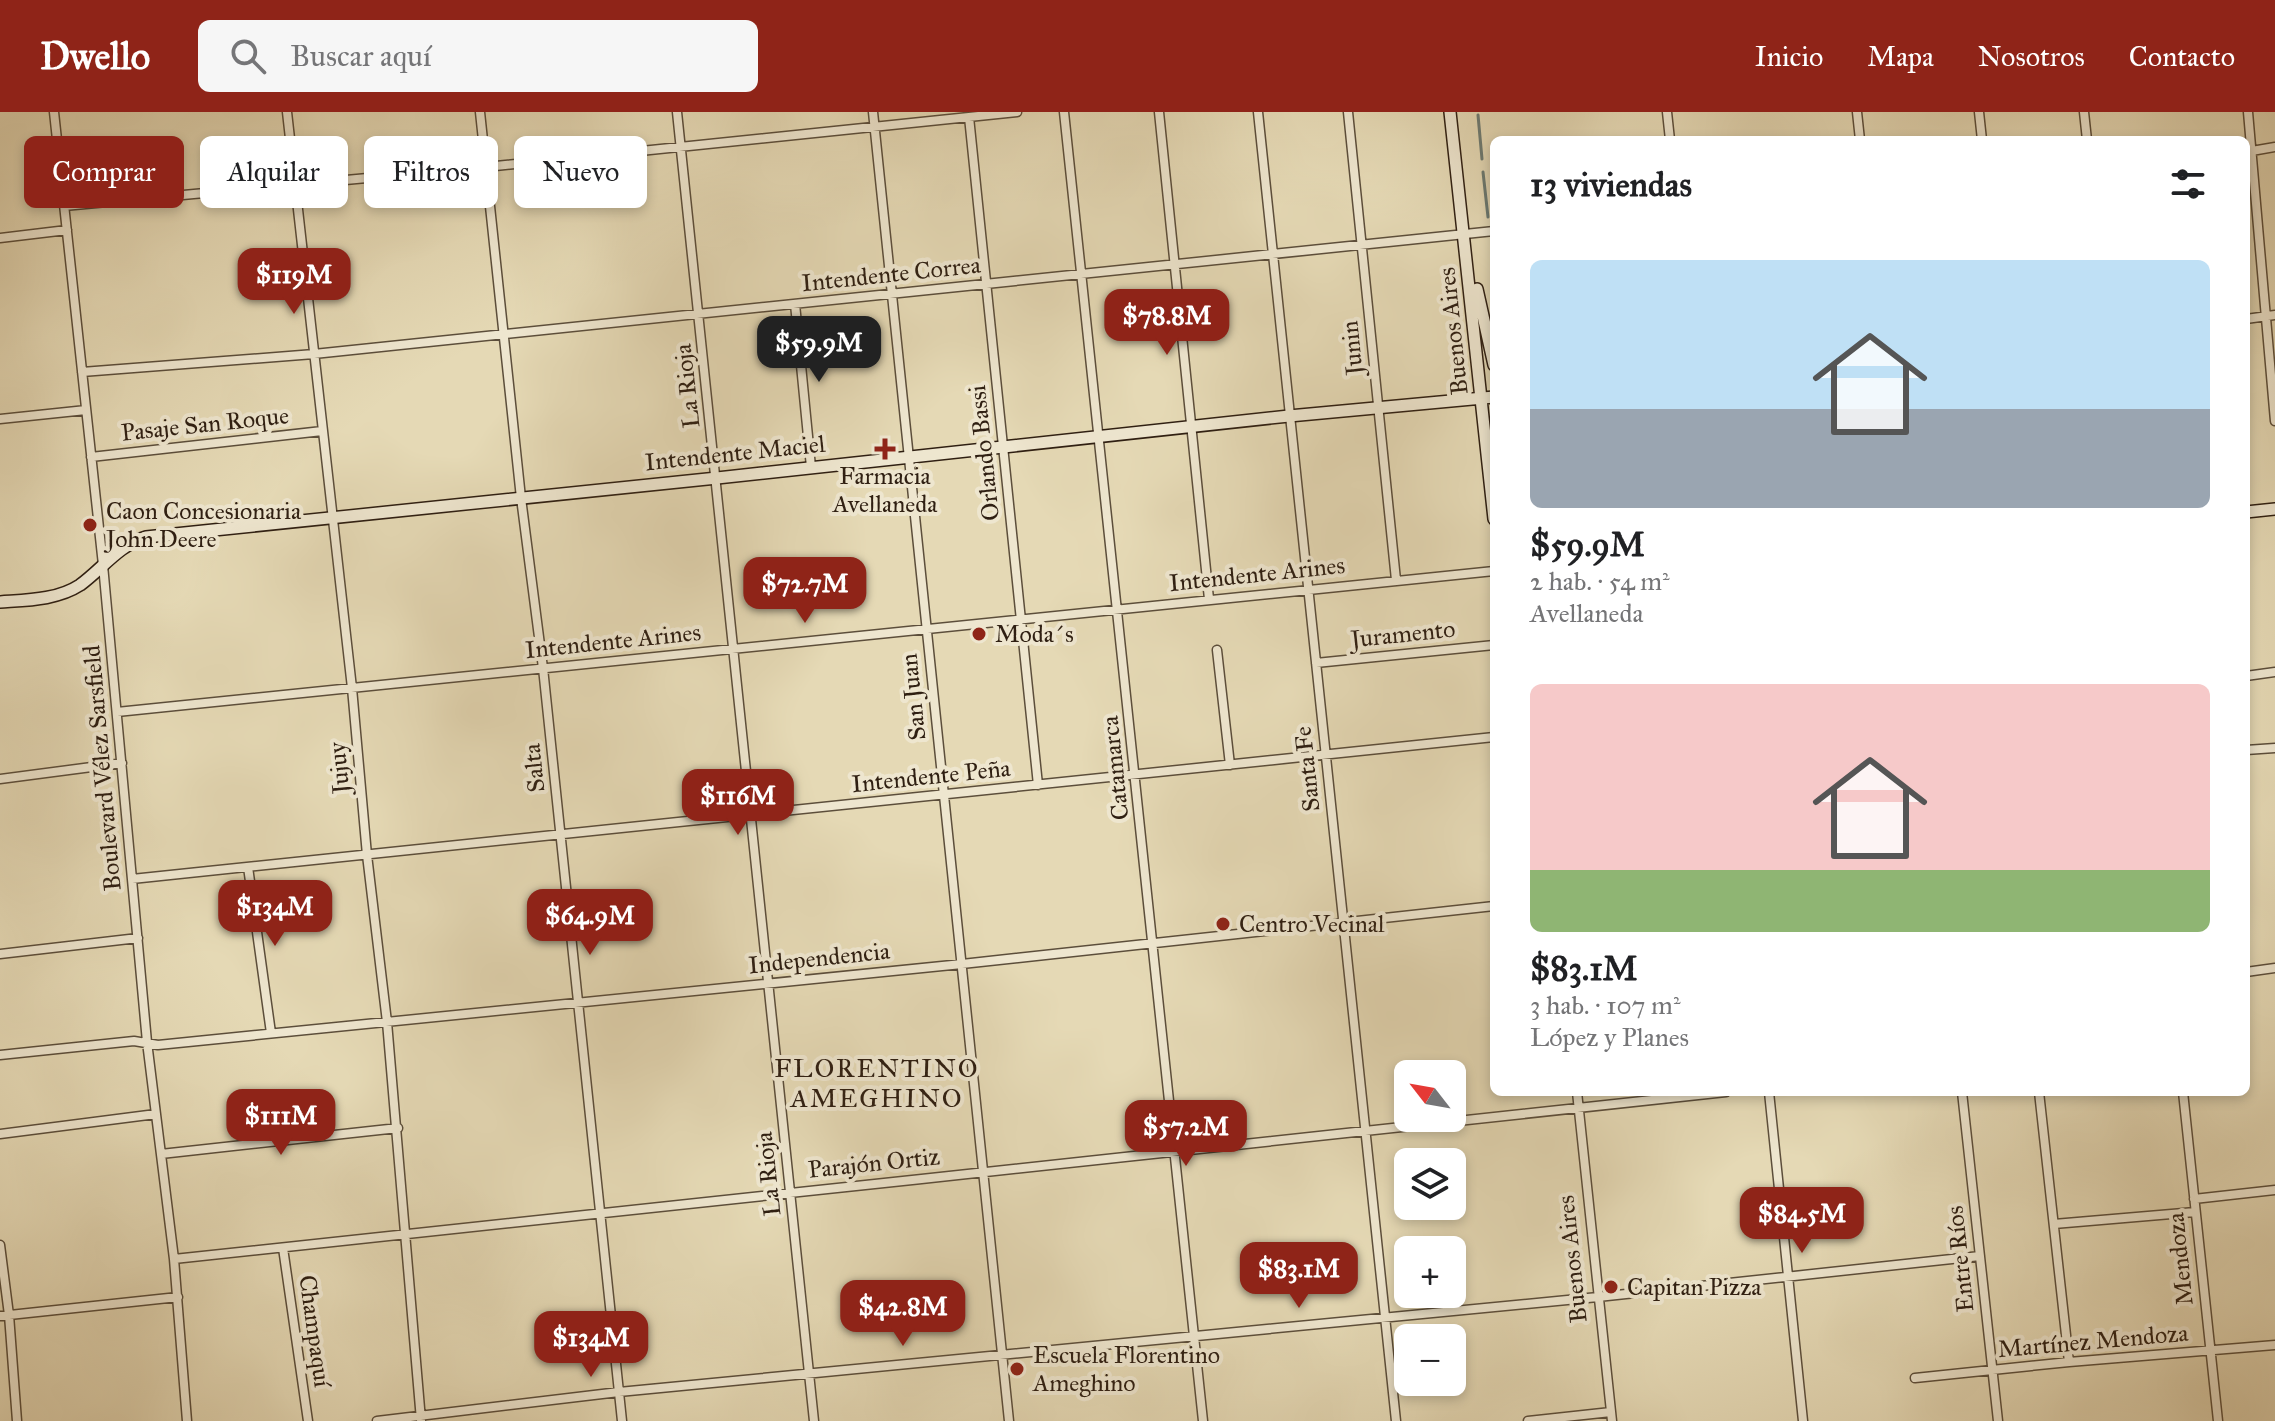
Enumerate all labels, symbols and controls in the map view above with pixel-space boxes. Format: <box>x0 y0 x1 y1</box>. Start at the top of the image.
search box <box>198 20 758 92</box>
text: Dwello <box>40 33 150 79</box>
icon: search <box>226 34 270 78</box>
text: Buscar aquí <box>290 38 431 74</box>
text: Inicio <box>1755 39 1823 74</box>
text: Mapa <box>1867 39 1934 74</box>
text: Nosotros <box>1978 39 2085 74</box>
text: Contacto <box>2129 39 2235 74</box>
chip: Comprar <box>24 136 184 208</box>
chip: Alquilar <box>200 136 348 208</box>
chip: Filtros <box>364 136 498 208</box>
chip: Nuevo <box>514 136 647 208</box>
icon: filters <box>2166 162 2210 206</box>
text: 13 viviendas <box>1530 164 1692 205</box>
pin: $119M <box>238 248 350 316</box>
street label: Intendente Correa <box>800 250 983 298</box>
text: $119M <box>256 258 332 290</box>
street label: Buenos Aires <box>1431 266 1475 396</box>
pin: $78.8M <box>1102 289 1232 357</box>
text: $78.8M <box>1122 299 1212 331</box>
icon: home <box>1798 312 1942 456</box>
pin: $59.9M <box>754 316 884 384</box>
street label: Junin <box>1334 319 1370 380</box>
text: $59.9M <box>775 326 863 358</box>
street label: La Rioja <box>668 341 706 430</box>
street label: Orlando Bassi <box>962 383 1006 522</box>
street label: Pasaje San Roque <box>120 400 290 448</box>
street label: Intendente Maciel <box>643 429 827 477</box>
marker: Farmacia Avellaneda <box>876 440 894 458</box>
place label: Farmacia Avellaneda <box>832 461 938 519</box>
place label: Caon Concesionaria John Deere <box>103 496 302 554</box>
marker: Caon Concesionaria John Deere <box>81 516 99 534</box>
text: $59.9M <box>1530 524 1645 565</box>
street label: Intendente Arines <box>1168 550 1346 598</box>
pin: $72.7M <box>740 557 870 625</box>
text: 2 hab. · 54 m² <box>1530 565 1670 597</box>
text: $72.7M <box>761 567 849 599</box>
text: Avellaneda <box>1530 597 1643 629</box>
street label: Juramento <box>1346 614 1457 655</box>
street label: Intendente Arines <box>524 617 702 665</box>
place label: Moda´s <box>995 619 1074 649</box>
marker: Moda´s <box>970 625 988 643</box>
street label: Boulevard Vélez Sarsfield <box>76 644 128 892</box>
street label: San Juan <box>894 652 932 742</box>
street label: Catamarca <box>1095 714 1135 822</box>
street label: Santa Fe <box>1288 725 1326 813</box>
icon: home <box>1798 736 1942 880</box>
street label: Jujuy <box>322 740 356 798</box>
street label: Salta <box>516 741 551 794</box>
street label: Intendente Peña <box>850 753 1013 799</box>
pin: $116M <box>682 769 794 837</box>
text: $116M <box>700 779 776 811</box>
pin: $134M <box>219 880 331 948</box>
pin: $64.9M <box>525 889 655 957</box>
text: $134M <box>236 890 314 922</box>
text: $64.9M <box>545 899 635 931</box>
place label: Centro Vecinal <box>1239 909 1385 939</box>
marker: Centro Vecinal <box>1214 915 1232 933</box>
street label: Independencia <box>747 936 892 980</box>
text: $83.1M <box>1530 948 1638 989</box>
text: 3 hab. · 107 m² <box>1530 989 1681 1021</box>
text: López y Planes <box>1530 1021 1689 1053</box>
district label: FLORENTINO AMEGHINO <box>774 1052 980 1114</box>
north arrow <box>1394 1060 1466 1132</box>
map controls <box>1394 1060 1466 1396</box>
pin: $111M <box>225 1089 337 1157</box>
text: $111M <box>244 1099 318 1131</box>
pin: $57.2M <box>1121 1100 1251 1168</box>
text: $57.2M <box>1143 1110 1229 1142</box>
street label: La Rioja <box>749 1129 787 1218</box>
street label: Parajón Ortiz <box>807 1141 941 1185</box>
button: layers <box>1394 1148 1466 1220</box>
pin: $84.5M <box>1737 1187 1867 1255</box>
street label: Buenos Aires <box>1550 1194 1594 1324</box>
text: $84.5M <box>1758 1197 1846 1229</box>
street label: Entre Ríos <box>1939 1204 1981 1314</box>
street label: Mendoza <box>2160 1210 2200 1307</box>
button: + <box>1394 1236 1466 1308</box>
pin: $83.1M <box>1234 1242 1364 1310</box>
text: $83.1M <box>1258 1252 1340 1284</box>
place label: Capitan Pizza <box>1627 1272 1762 1302</box>
street label: Champaquí <box>292 1273 338 1390</box>
marker: Capitan Pizza <box>1602 1278 1620 1296</box>
pin: $42.8M <box>838 1280 968 1348</box>
text: $42.8M <box>858 1290 948 1322</box>
pin: $134M <box>535 1311 647 1379</box>
street label: Martínez Mendoza <box>1996 1318 2190 1364</box>
text: $134M <box>552 1321 630 1353</box>
button: − <box>1394 1324 1466 1396</box>
place label: Escuela Florentino Ameghino <box>1032 1340 1220 1398</box>
marker: Escuela Florentino Ameghino <box>1008 1360 1026 1378</box>

